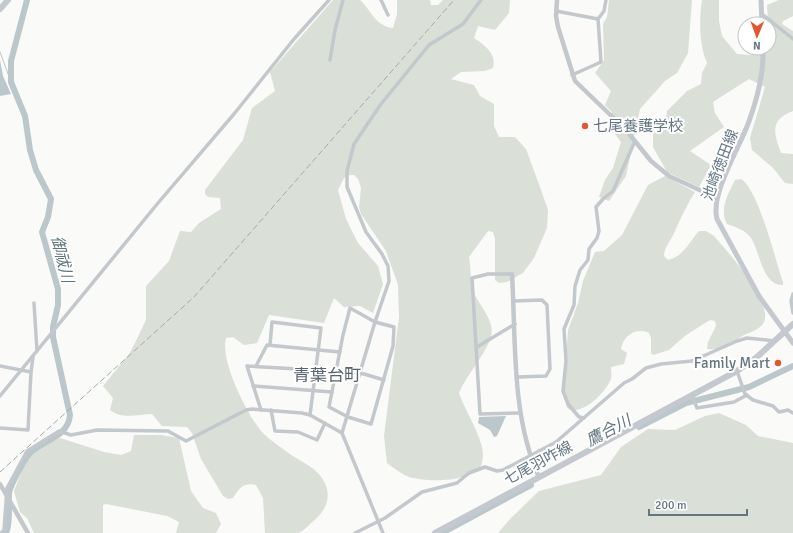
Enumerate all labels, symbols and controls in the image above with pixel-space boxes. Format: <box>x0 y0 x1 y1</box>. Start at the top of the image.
north arrow <box>737 16 777 56</box>
text: N <box>753 39 761 52</box>
place label: 七尾養護学校 <box>593 117 683 135</box>
marker: 七尾養護学校 <box>580 121 590 131</box>
street label: 池崎徳田線 <box>698 127 742 203</box>
water label: 御祓川 <box>47 234 78 287</box>
place label: Family Mart <box>694 354 770 372</box>
marker: Family Mart <box>773 358 783 368</box>
district label: 青葉台町 <box>293 365 361 386</box>
water label: 鷹合川 <box>583 410 636 451</box>
street label: 七尾羽咋線 <box>501 437 575 489</box>
scale bar <box>649 491 747 517</box>
text: 200 m <box>655 498 687 513</box>

